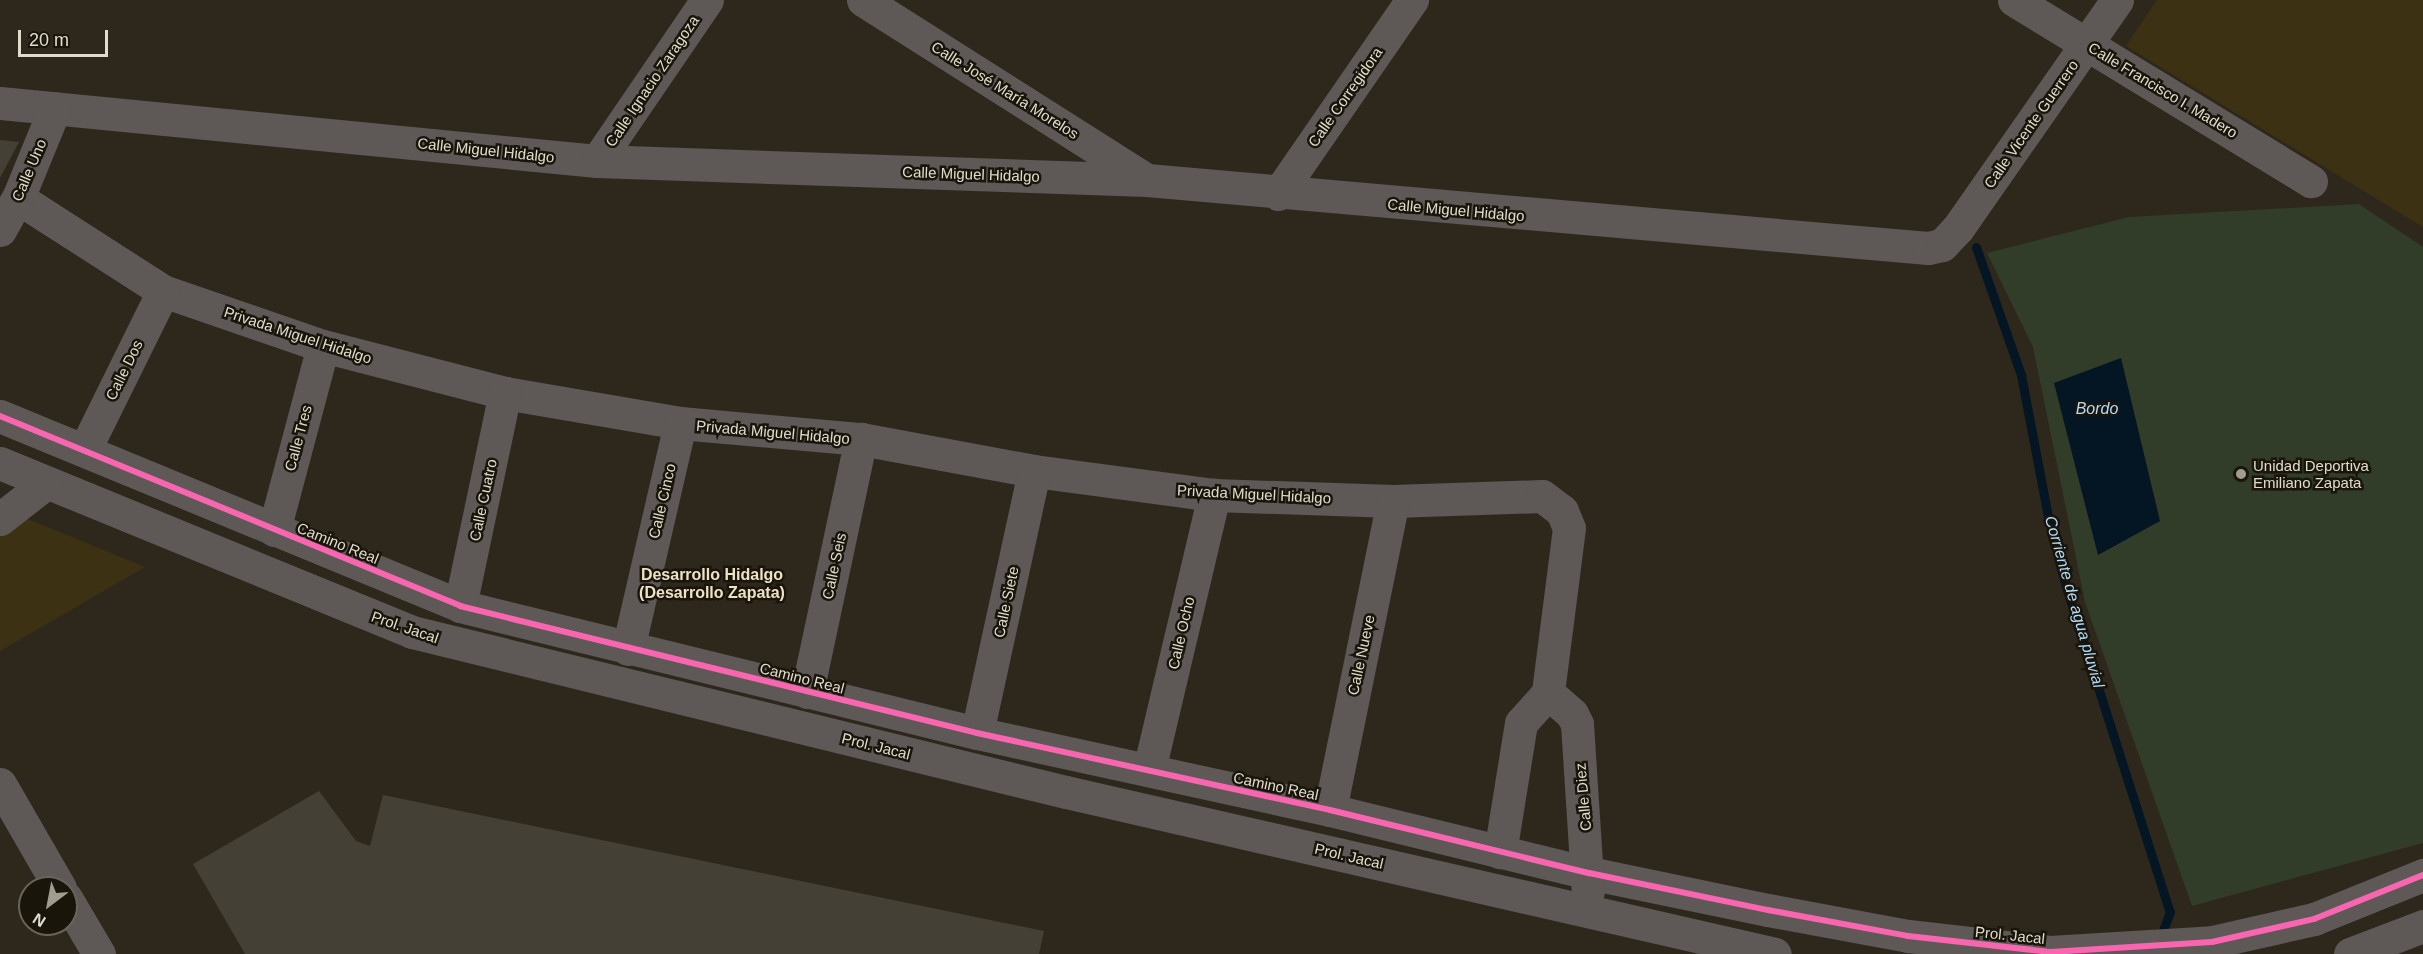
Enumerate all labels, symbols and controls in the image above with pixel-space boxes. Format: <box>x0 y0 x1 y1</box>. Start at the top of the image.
street label: Calle Ignacio Zaragoza <box>601 12 703 150</box>
scale bar <box>21 18 111 56</box>
text: 20 m <box>29 30 69 50</box>
street label: Calle José María Morelos <box>928 37 1082 143</box>
street label: Calle Francisco I. Madero <box>2085 38 2241 142</box>
street label: Calle Corregidora <box>1304 44 1386 150</box>
street label: Calle Vicente Guerrero <box>1980 56 2082 192</box>
street label: Calle Miguel Hidalgo <box>417 134 555 166</box>
street label: Calle Uno <box>8 136 50 204</box>
street label: Calle Miguel Hidalgo <box>902 163 1040 185</box>
street label: Calle Miguel Hidalgo <box>1387 195 1525 225</box>
street label: Privada Miguel Hidalgo <box>222 303 374 367</box>
street label: Calle Dos <box>102 337 146 403</box>
water label: Bordo <box>2076 399 2118 419</box>
street label: Calle Tres <box>281 403 315 473</box>
street label: Privada Miguel Hidalgo <box>695 416 851 448</box>
place label: Unidad Deportiva Emiliano Zapata <box>2253 456 2369 491</box>
street label: Calle Cuatro <box>466 457 500 543</box>
street label: Calle Cinco <box>645 462 679 540</box>
marker: Unidad Deportiva Emiliano Zapata <box>2234 467 2248 481</box>
street label: Privada Miguel Hidalgo <box>1177 481 1331 507</box>
water label: Corriente de agua pluvial <box>2040 514 2108 690</box>
street label: Camino Real <box>294 518 382 568</box>
street label: Calle Seis <box>818 531 850 601</box>
district label: Desarrollo Hidalgo (Desarrollo Zapata) <box>639 565 785 603</box>
street label: Calle Siete <box>990 565 1022 639</box>
street label: Calle Ocho <box>1164 595 1198 671</box>
street label: Prol. Jacal <box>369 607 441 647</box>
street label: Calle Nueve <box>1344 613 1378 697</box>
street label: Camino Real <box>758 659 846 697</box>
street label: Prol. Jacal <box>840 729 912 763</box>
street label: Calle Diez <box>1571 762 1595 832</box>
street label: Camino Real <box>1232 768 1320 804</box>
street label: Prol. Jacal <box>1313 839 1385 873</box>
north arrow <box>18 876 78 936</box>
text: N <box>30 910 49 930</box>
street label: Prol. Jacal <box>1974 922 2046 948</box>

